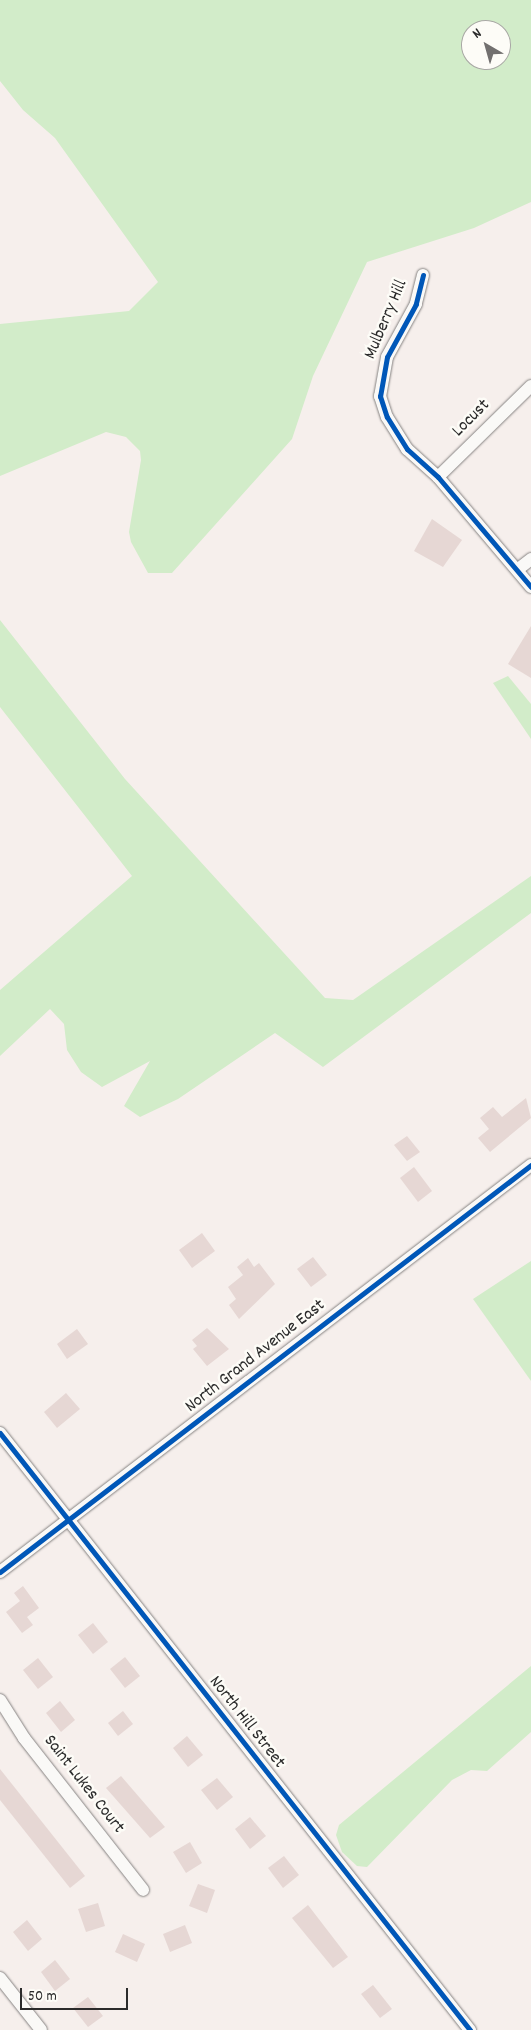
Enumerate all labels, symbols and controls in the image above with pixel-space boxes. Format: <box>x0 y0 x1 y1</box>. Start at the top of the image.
north arrow <box>461 20 511 70</box>
text: N <box>468 24 486 44</box>
street label: Mulberry Hill <box>361 277 413 363</box>
street label: Locust <box>449 396 495 442</box>
street label: North Grand Avenue East <box>182 1296 330 1418</box>
street label: North Hill Street <box>203 1672 289 1774</box>
street label: Saint Lukes Court <box>38 1732 128 1838</box>
scale bar <box>22 1978 130 2010</box>
text: 50 m <box>28 1986 57 2008</box>

